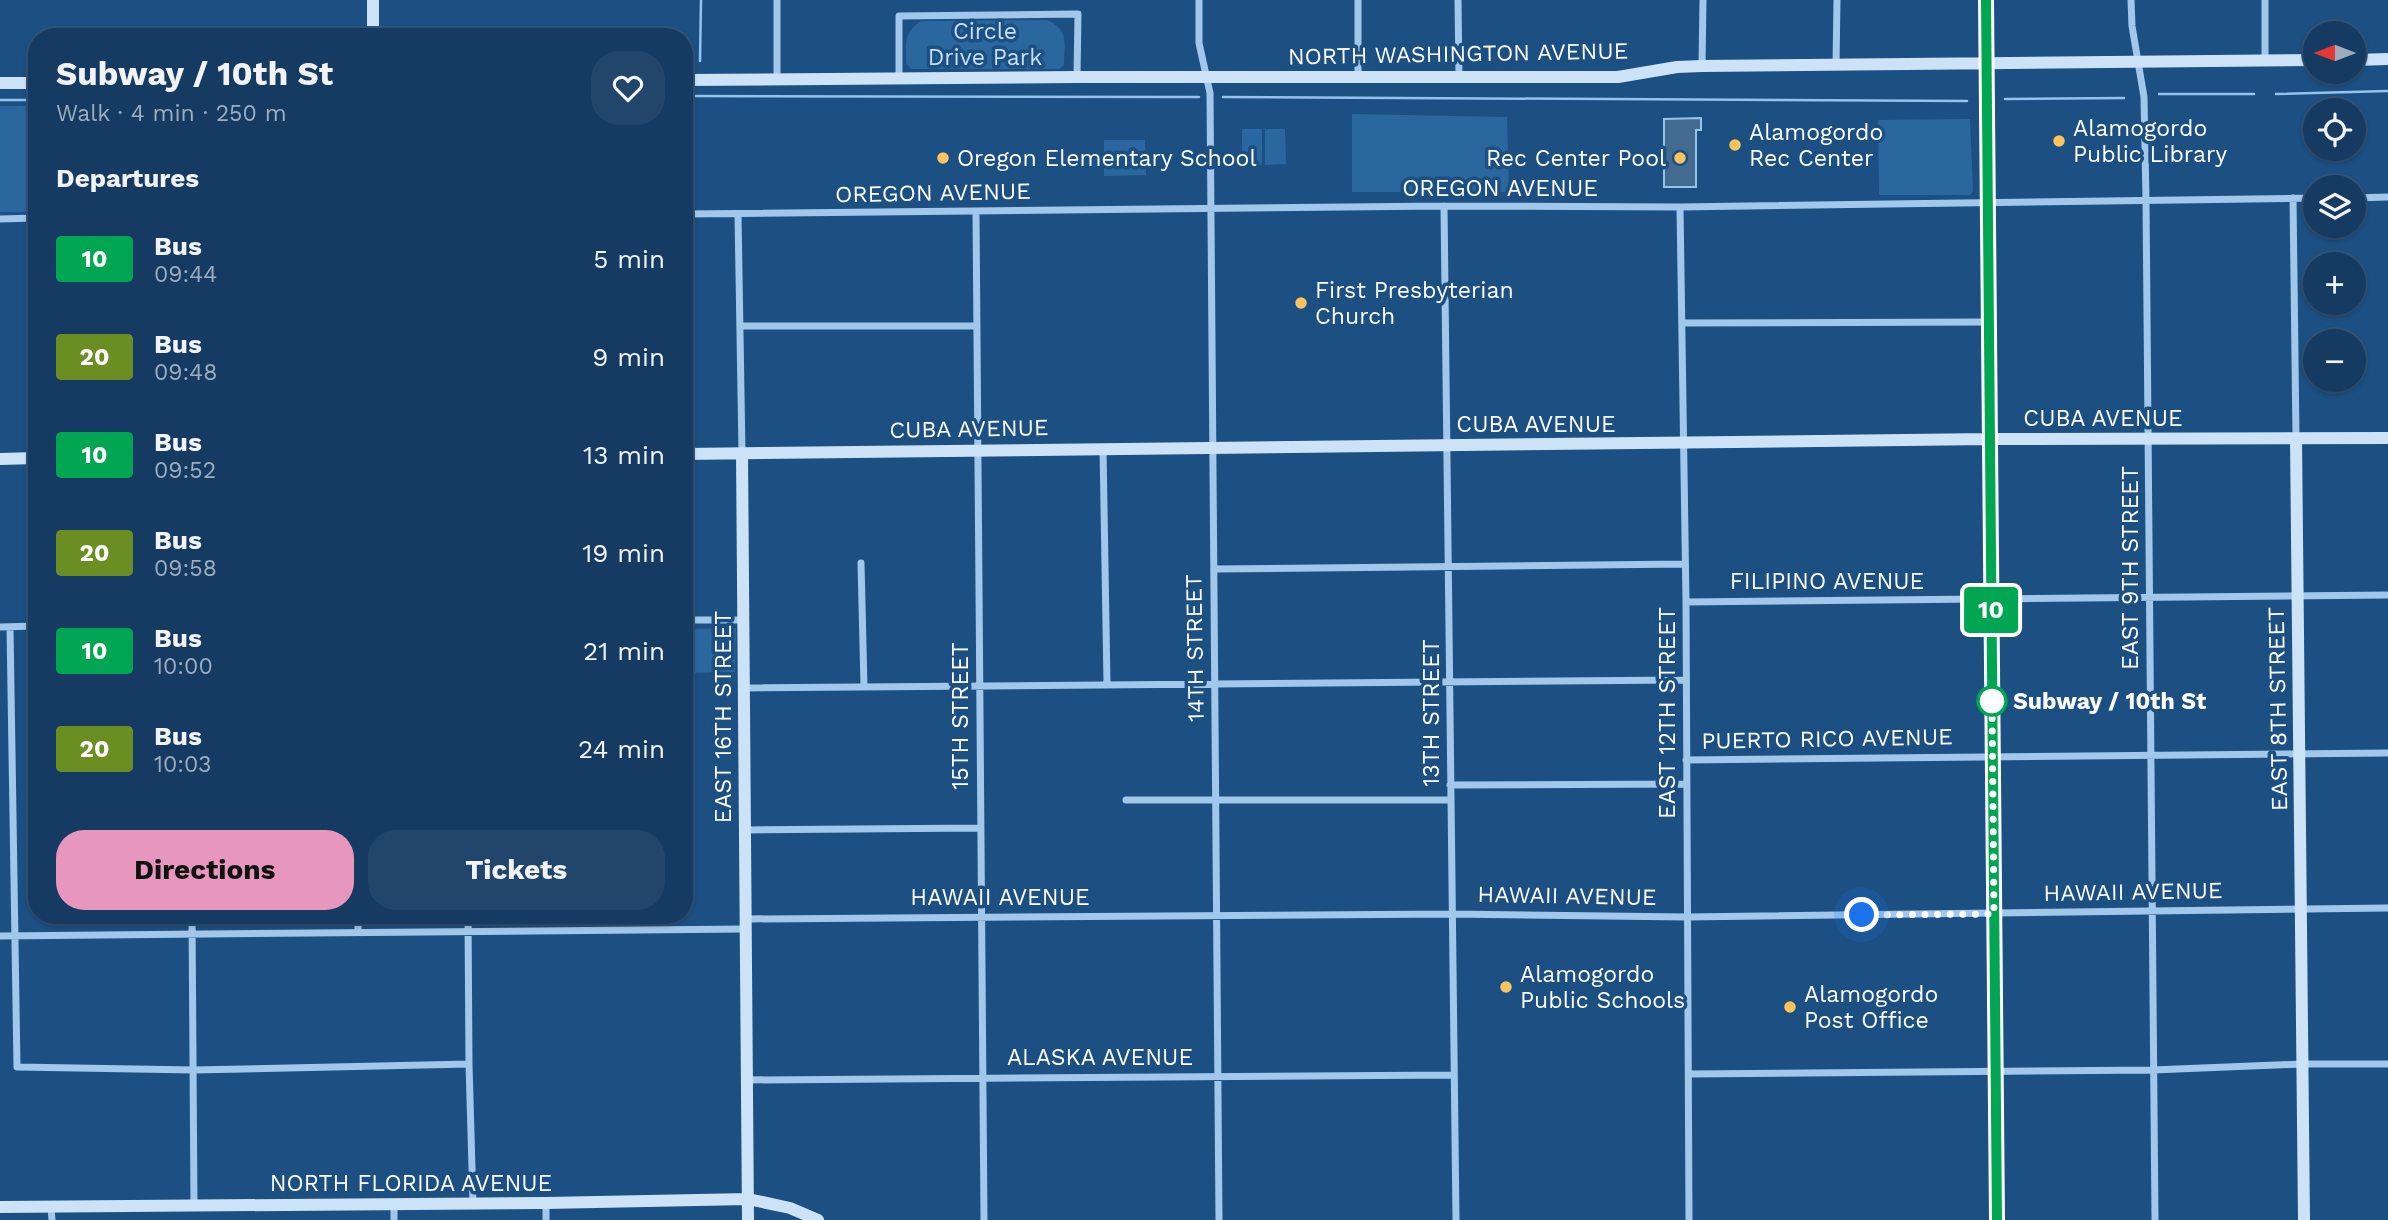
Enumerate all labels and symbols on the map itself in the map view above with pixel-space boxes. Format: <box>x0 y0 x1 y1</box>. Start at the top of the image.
park label: Circle Drive Park <box>928 18 1042 71</box>
north arrow <box>2303 21 2366 84</box>
street label: NORTH WASHINGTON AVENUE <box>1288 38 1628 70</box>
place label: Alamogordo Public Library <box>2073 115 2227 168</box>
place label: Alamogordo Rec Center <box>1749 119 1883 172</box>
marker: Alamogordo Public Library <box>2051 133 2067 149</box>
marker: Alamogordo Rec Center <box>1727 137 1743 153</box>
place label: Oregon Elementary School <box>957 145 1256 172</box>
place label: Rec Center Pool <box>1486 145 1666 172</box>
marker: Oregon Elementary School <box>935 150 951 166</box>
marker: Rec Center Pool <box>1672 150 1688 166</box>
street label: OREGON AVENUE <box>1402 175 1598 202</box>
street label: OREGON AVENUE <box>835 178 1031 208</box>
place label: First Presbyterian Church <box>1315 277 1514 330</box>
marker: First Presbyterian Church <box>1293 295 1309 311</box>
street label: CUBA AVENUE <box>2023 405 2183 432</box>
street label: CUBA AVENUE <box>1456 411 1616 438</box>
street label: CUBA AVENUE <box>889 414 1049 444</box>
street label: EAST 9TH STREET <box>2117 466 2144 670</box>
street label: FILIPINO AVENUE <box>1730 568 1924 595</box>
street label: 14TH STREET <box>1180 574 1210 722</box>
line badge: 10 <box>1960 587 2022 633</box>
street label: EAST 12TH STREET <box>1654 607 1681 819</box>
street label: EAST 8TH STREET <box>2263 607 2293 811</box>
street label: EAST 16TH STREET <box>710 611 737 823</box>
street label: 13TH STREET <box>1418 639 1445 787</box>
street label: 15TH STREET <box>947 642 974 790</box>
marker: Subway / 10th St <box>1977 686 2007 716</box>
place label: Subway / 10th St <box>2013 688 2206 715</box>
street label: PUERTO RICO AVENUE <box>1701 723 1953 755</box>
street label: HAWAII AVENUE <box>2043 877 2223 907</box>
street label: HAWAII AVENUE <box>1477 881 1657 911</box>
street label: HAWAII AVENUE <box>910 884 1090 911</box>
your location <box>1844 897 1879 932</box>
place label: Alamogordo Public Schools <box>1520 961 1685 1014</box>
marker: Alamogordo Public Schools <box>1498 979 1514 995</box>
place label: Alamogordo Post Office <box>1804 981 1938 1034</box>
marker: Alamogordo Post Office <box>1782 999 1798 1015</box>
street label: ALASKA AVENUE <box>1007 1044 1193 1071</box>
street label: NORTH FLORIDA AVENUE <box>270 1170 552 1197</box>

